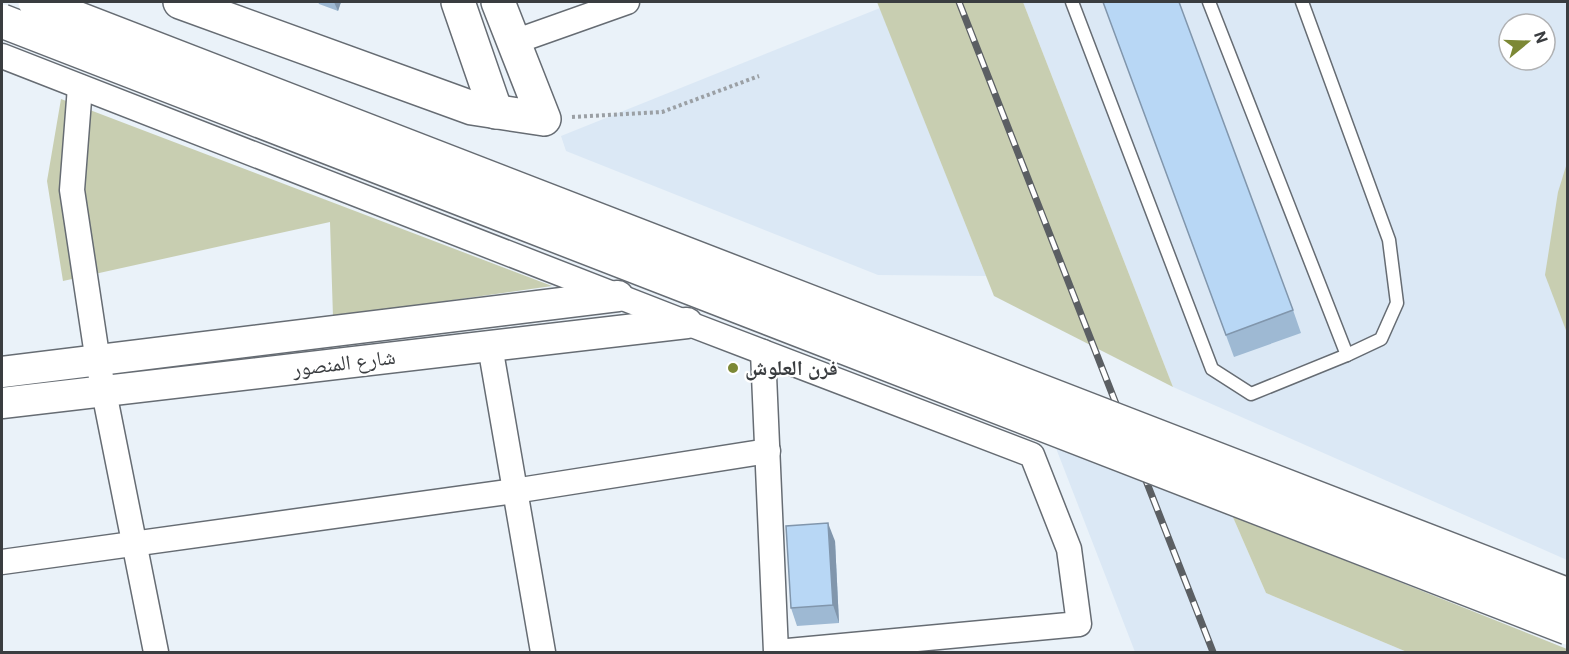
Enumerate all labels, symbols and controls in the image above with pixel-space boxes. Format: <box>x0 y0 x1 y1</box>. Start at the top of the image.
north arrow <box>1497 12 1557 72</box>
text: N <box>1530 29 1552 46</box>
street label: شارع المنصور <box>290 345 397 382</box>
place label: فرن العلوش <box>745 356 838 381</box>
marker: فرن العلوش <box>726 361 740 375</box>

